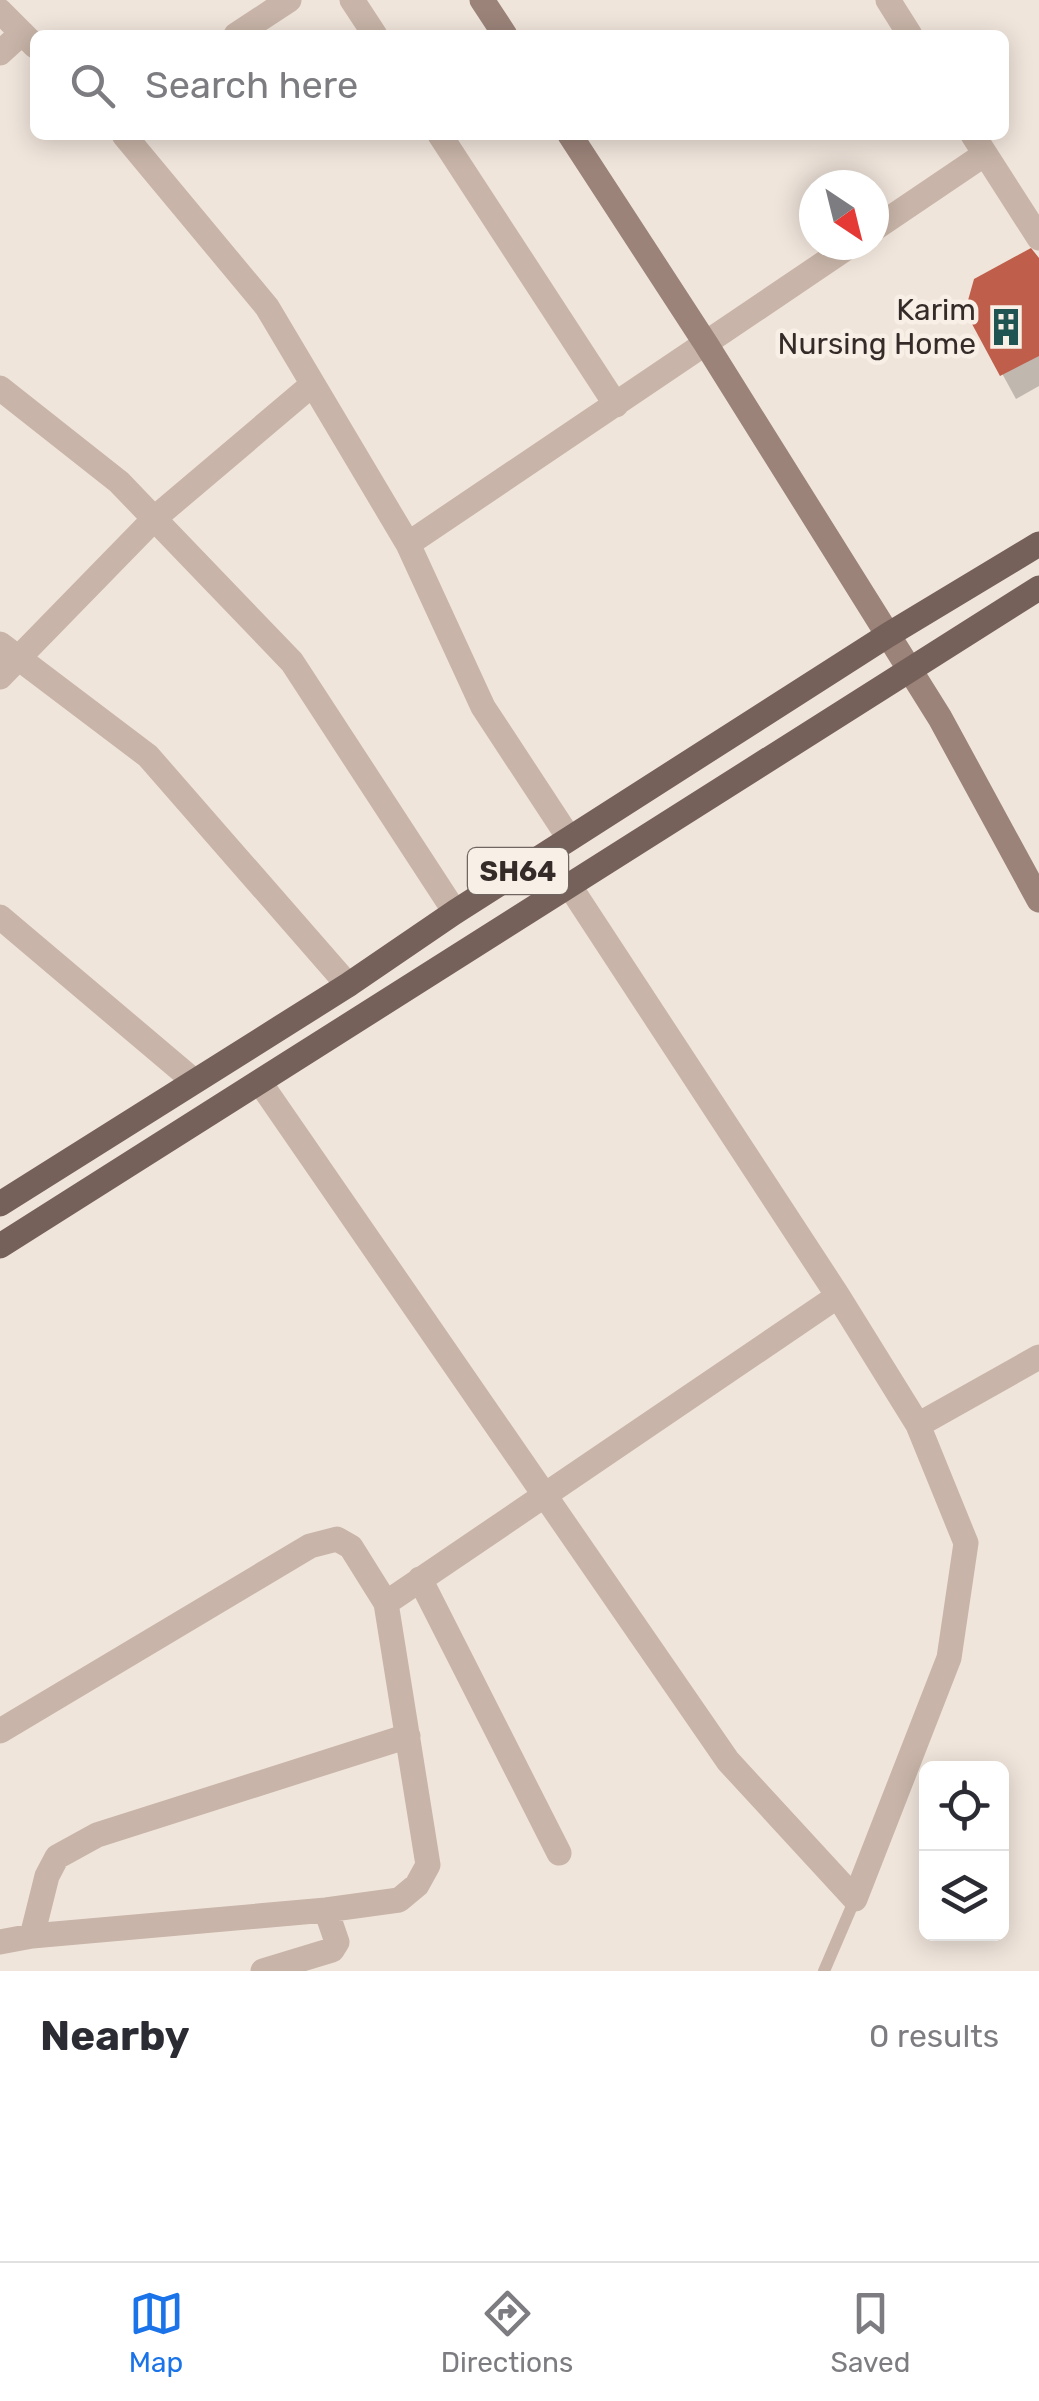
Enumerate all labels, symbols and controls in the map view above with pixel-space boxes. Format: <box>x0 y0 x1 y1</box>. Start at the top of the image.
search box <box>30 30 1009 140</box>
icon: search <box>65 58 120 113</box>
text: Search here <box>145 62 358 108</box>
north arrow <box>799 170 889 260</box>
place label: Karim Nursing Home <box>778 292 976 362</box>
building icon: Karim Nursing Home <box>985 306 1027 348</box>
road number: SH64 <box>468 848 568 894</box>
map controls <box>919 1761 1009 1941</box>
button: locate <box>919 1761 1009 1851</box>
button: layers <box>919 1851 1009 1941</box>
text: Nearby <box>40 2011 190 2061</box>
text: 0 results <box>869 2017 999 2055</box>
tab: Map <box>129 2286 184 2379</box>
tab: Directions <box>441 2286 573 2379</box>
tab: Saved <box>830 2286 910 2379</box>

